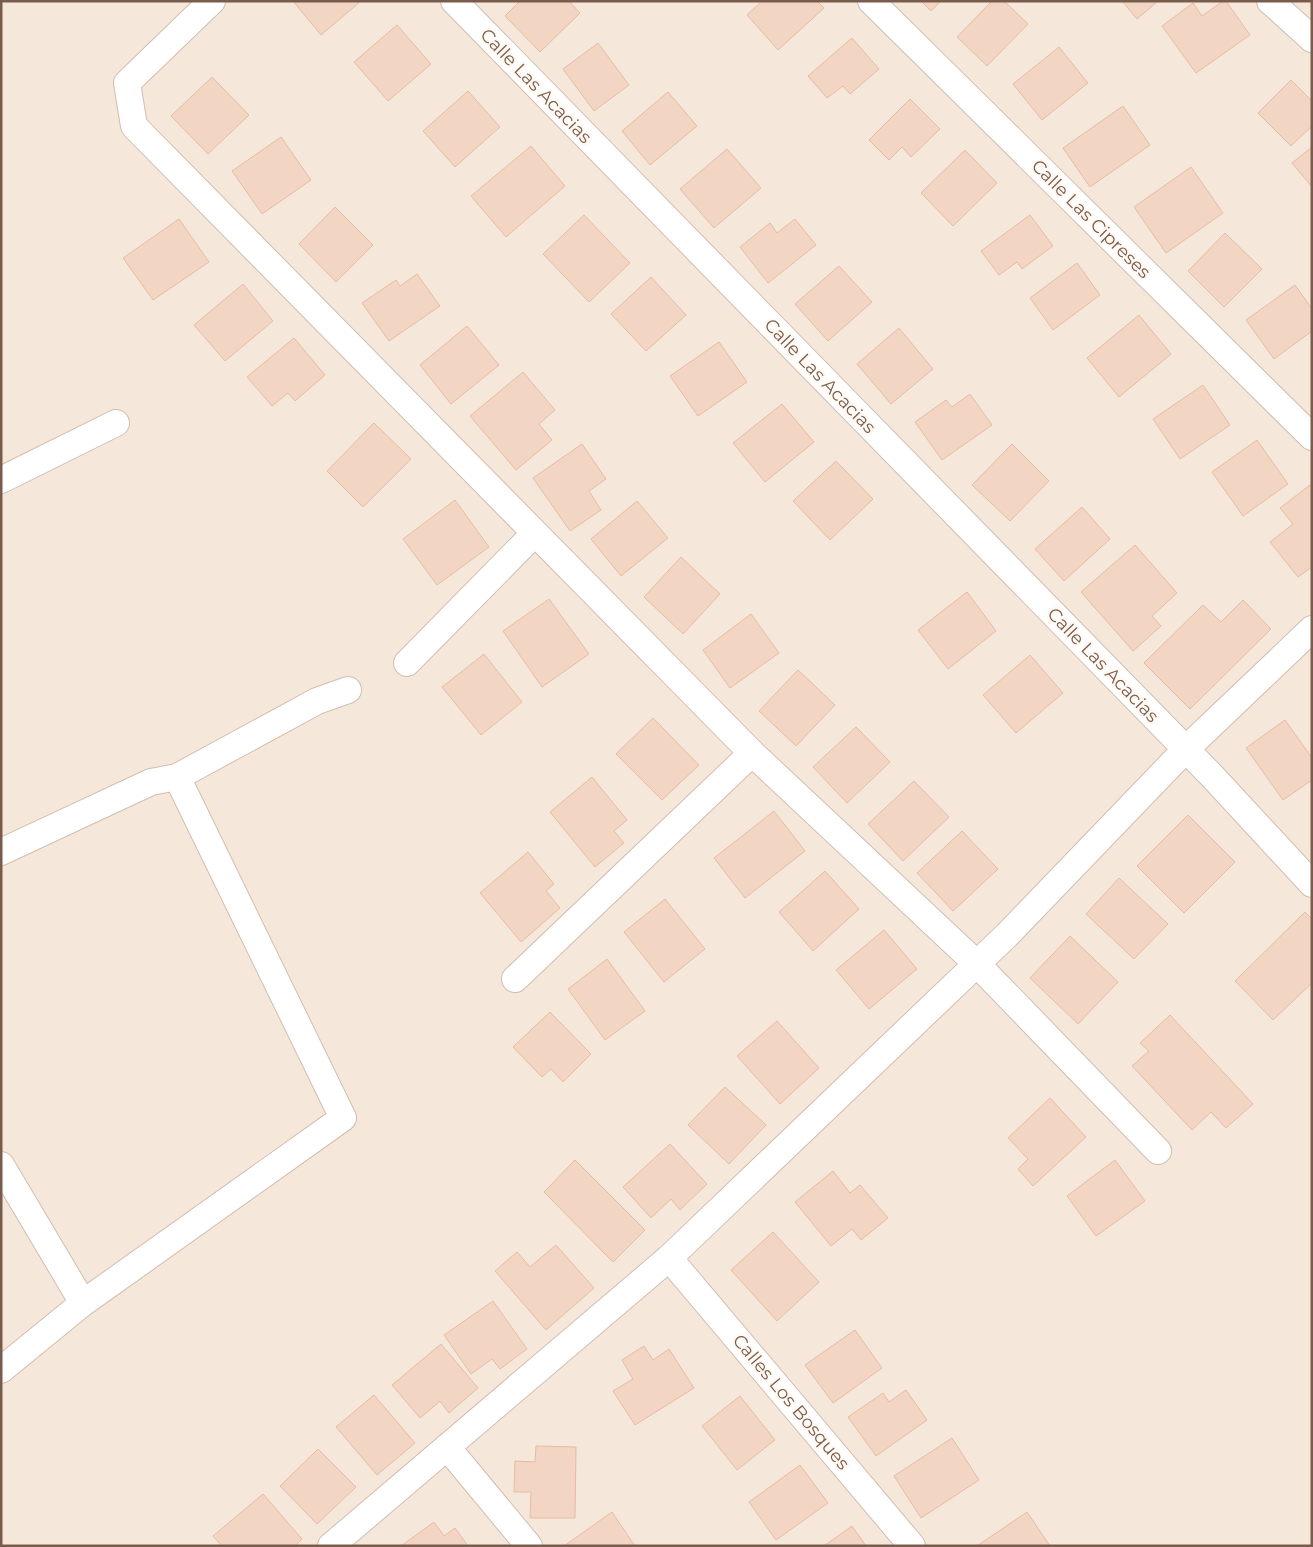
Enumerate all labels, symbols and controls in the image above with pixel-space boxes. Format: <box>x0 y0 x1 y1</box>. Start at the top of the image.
street label: Calle Las Acacias <box>476 24 597 148</box>
street label: Calle Las Cipreses <box>1027 155 1155 283</box>
street label: Calle Las Acacias <box>760 314 881 438</box>
street label: Calle Las Acacias <box>1043 603 1164 727</box>
street label: Calles Los Bosques <box>728 1330 854 1474</box>

